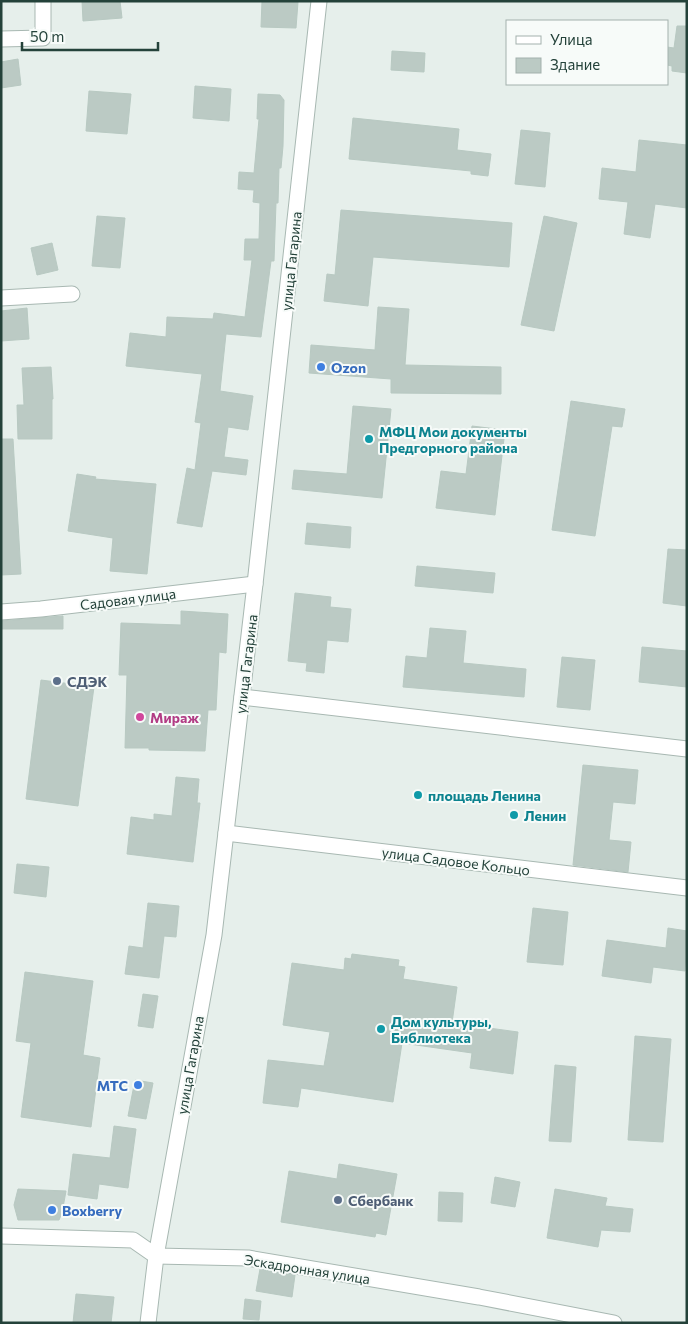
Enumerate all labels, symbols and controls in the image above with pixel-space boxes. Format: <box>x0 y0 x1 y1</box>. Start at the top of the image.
scale bar <box>22 20 159 52</box>
legend <box>506 20 668 85</box>
text: 50 m <box>30 27 64 45</box>
text: Улица <box>550 30 592 48</box>
text: Здание <box>550 55 600 73</box>
street label: улица Гагарина <box>277 210 305 312</box>
place label: Ozon <box>331 359 366 376</box>
marker: Ozon <box>315 361 327 373</box>
place label: МФЦ Мои документы Предгорного района <box>379 423 527 456</box>
marker: МФЦ Мои документы Предгорного района <box>363 433 375 445</box>
street label: Садовая улица <box>79 585 177 613</box>
street label: улица Гагарина <box>231 613 261 715</box>
place label: СДЭК <box>67 673 107 690</box>
marker: СДЭК <box>51 675 63 687</box>
place label: Мираж <box>150 709 199 726</box>
marker: Мираж <box>134 711 146 723</box>
place label: площадь Ленина <box>428 787 541 804</box>
marker: площадь Ленина <box>412 789 424 801</box>
place label: Ленин <box>524 807 566 824</box>
marker: Ленин <box>508 809 520 821</box>
street label: улица Садовое Кольцо <box>381 843 531 879</box>
place label: Дом культуры, Библиотека <box>391 1013 491 1046</box>
street label: улица Гагарина <box>173 1014 207 1116</box>
marker: Дом культуры, Библиотека <box>375 1023 387 1035</box>
place label: МТС <box>97 1077 128 1094</box>
marker: МТС <box>132 1079 144 1091</box>
place label: Сбербанк <box>348 1192 413 1209</box>
marker: Сбербанк <box>332 1194 344 1206</box>
place label: Boxberry <box>62 1202 122 1219</box>
marker: Boxberry <box>46 1204 58 1216</box>
street label: Эскадронная улица <box>243 1251 371 1287</box>

